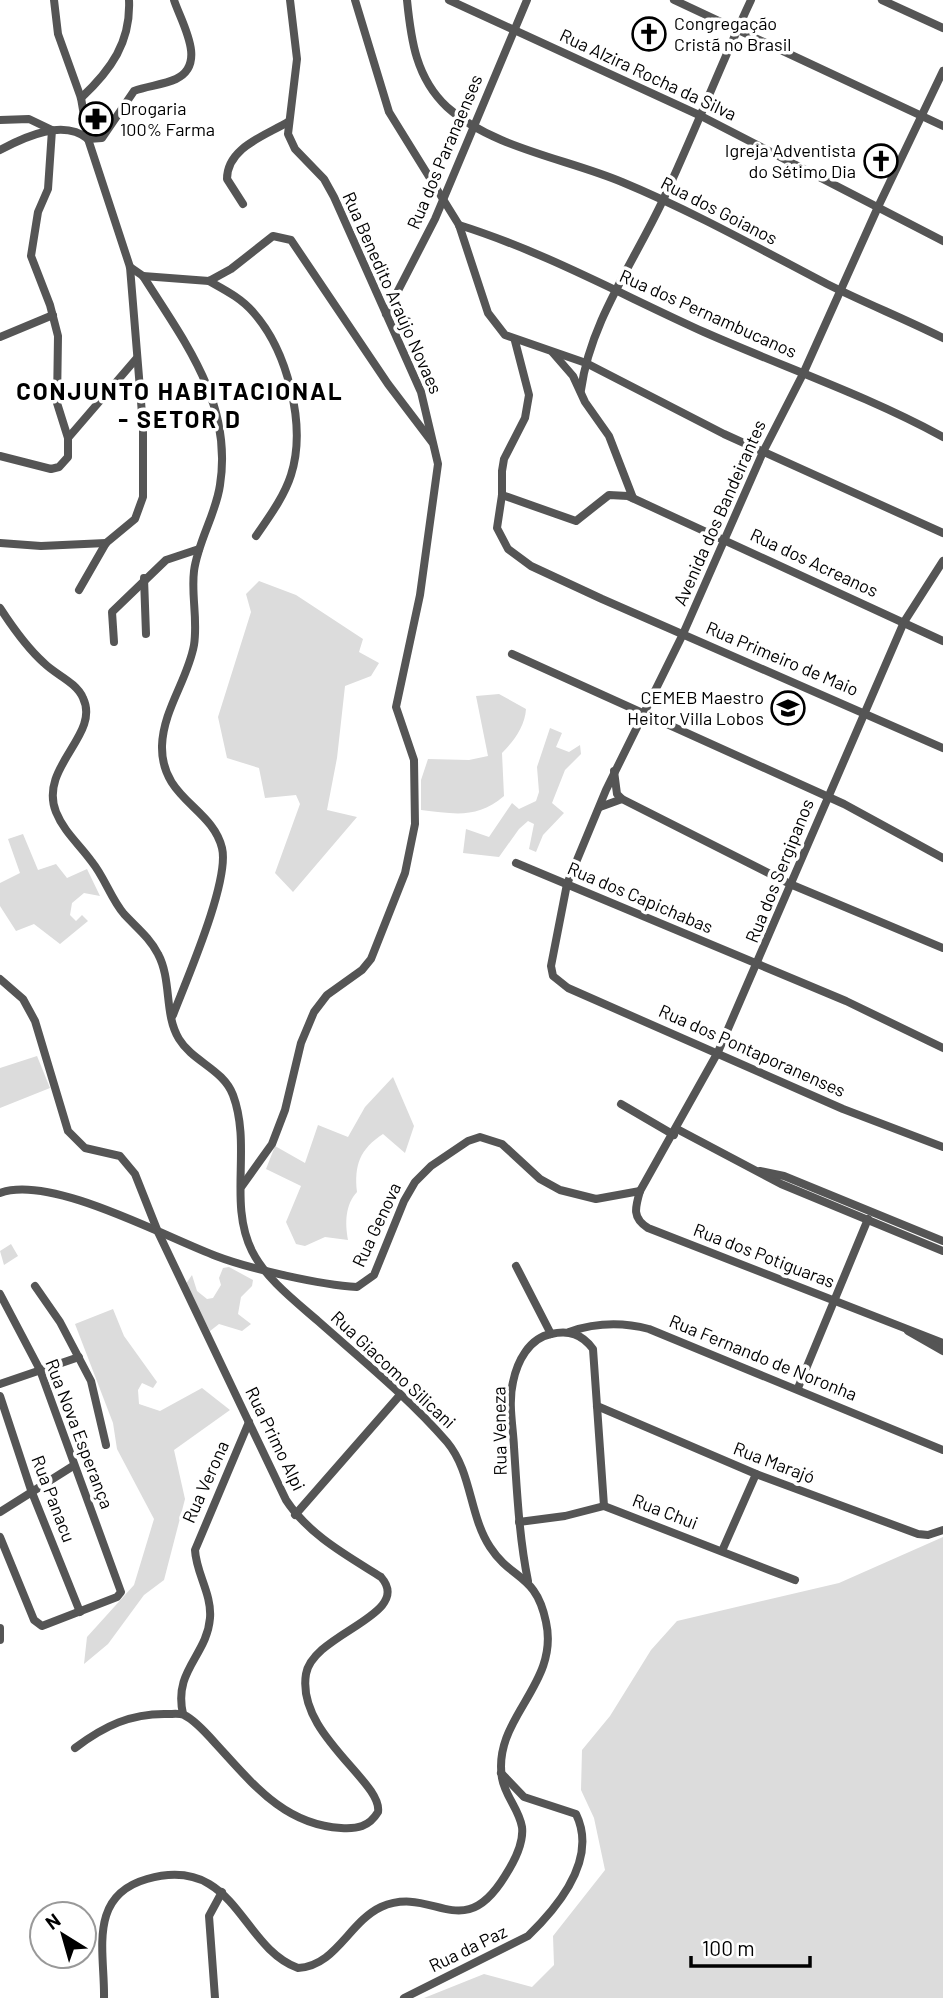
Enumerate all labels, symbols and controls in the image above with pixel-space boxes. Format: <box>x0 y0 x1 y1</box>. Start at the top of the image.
place label: Congregação Cristã no Brasil <box>674 12 791 55</box>
church icon: Congregação Cristã no Brasil <box>630 15 668 53</box>
street label: Rua Alzira Rocha da Silva <box>557 23 740 125</box>
street label: Rua dos Paranaenses <box>402 71 487 232</box>
place label: Drogaria 100% Farma <box>120 97 215 140</box>
pharmacy icon: Drogaria 100% Farma <box>77 100 115 138</box>
place label: Igreja Adventista do Sétimo Dia <box>725 139 856 182</box>
church icon: Igreja Adventista do Sétimo Dia <box>862 142 900 180</box>
street label: Rua dos Goianos <box>657 171 781 249</box>
street label: Rua Benedito Araújo Novaes <box>338 188 448 397</box>
street label: Rua dos Pernambucanos <box>616 264 800 362</box>
district label: CONJUNTO HABITACIONAL - SETOR D <box>16 376 344 433</box>
street label: Avenida dos Bandeirantes <box>668 416 770 609</box>
street label: Rua dos Acreanos <box>747 523 882 601</box>
street label: Rua Primeiro de Maio <box>703 616 862 700</box>
place label: CEMEB Maestro Heitor Villa Lobos <box>627 686 764 729</box>
school or university icon: CEMEB Maestro Heitor Villa Lobos <box>769 689 807 727</box>
street label: Rua dos Sergipanos <box>740 795 818 946</box>
street label: Rua dos Capichabas <box>564 857 716 938</box>
street label: Rua dos Pontaporanenses <box>656 999 849 1101</box>
street label: Rua Genova <box>347 1179 405 1270</box>
street label: Rua dos Potiguaras <box>691 1218 838 1292</box>
street label: Rua Giacomo Silicani <box>327 1306 461 1433</box>
street label: Rua Fernando de Noronha <box>666 1309 861 1405</box>
street label: Rua Nova Esperança <box>41 1355 119 1512</box>
street label: Rua Primo Alpi <box>241 1383 311 1494</box>
street label: Rua Veneza <box>487 1386 511 1476</box>
street label: Rua Verona <box>177 1437 233 1526</box>
street label: Rua Marajó <box>731 1437 818 1488</box>
street label: Rua Panacu <box>27 1452 81 1545</box>
street label: Rua Chui <box>630 1489 701 1534</box>
north arrow <box>28 1900 98 1970</box>
text: N <box>40 1908 64 1934</box>
street label: Rua da Paz <box>425 1920 510 1976</box>
scale bar <box>691 1924 810 1968</box>
text: 100 m <box>702 1935 755 1960</box>

